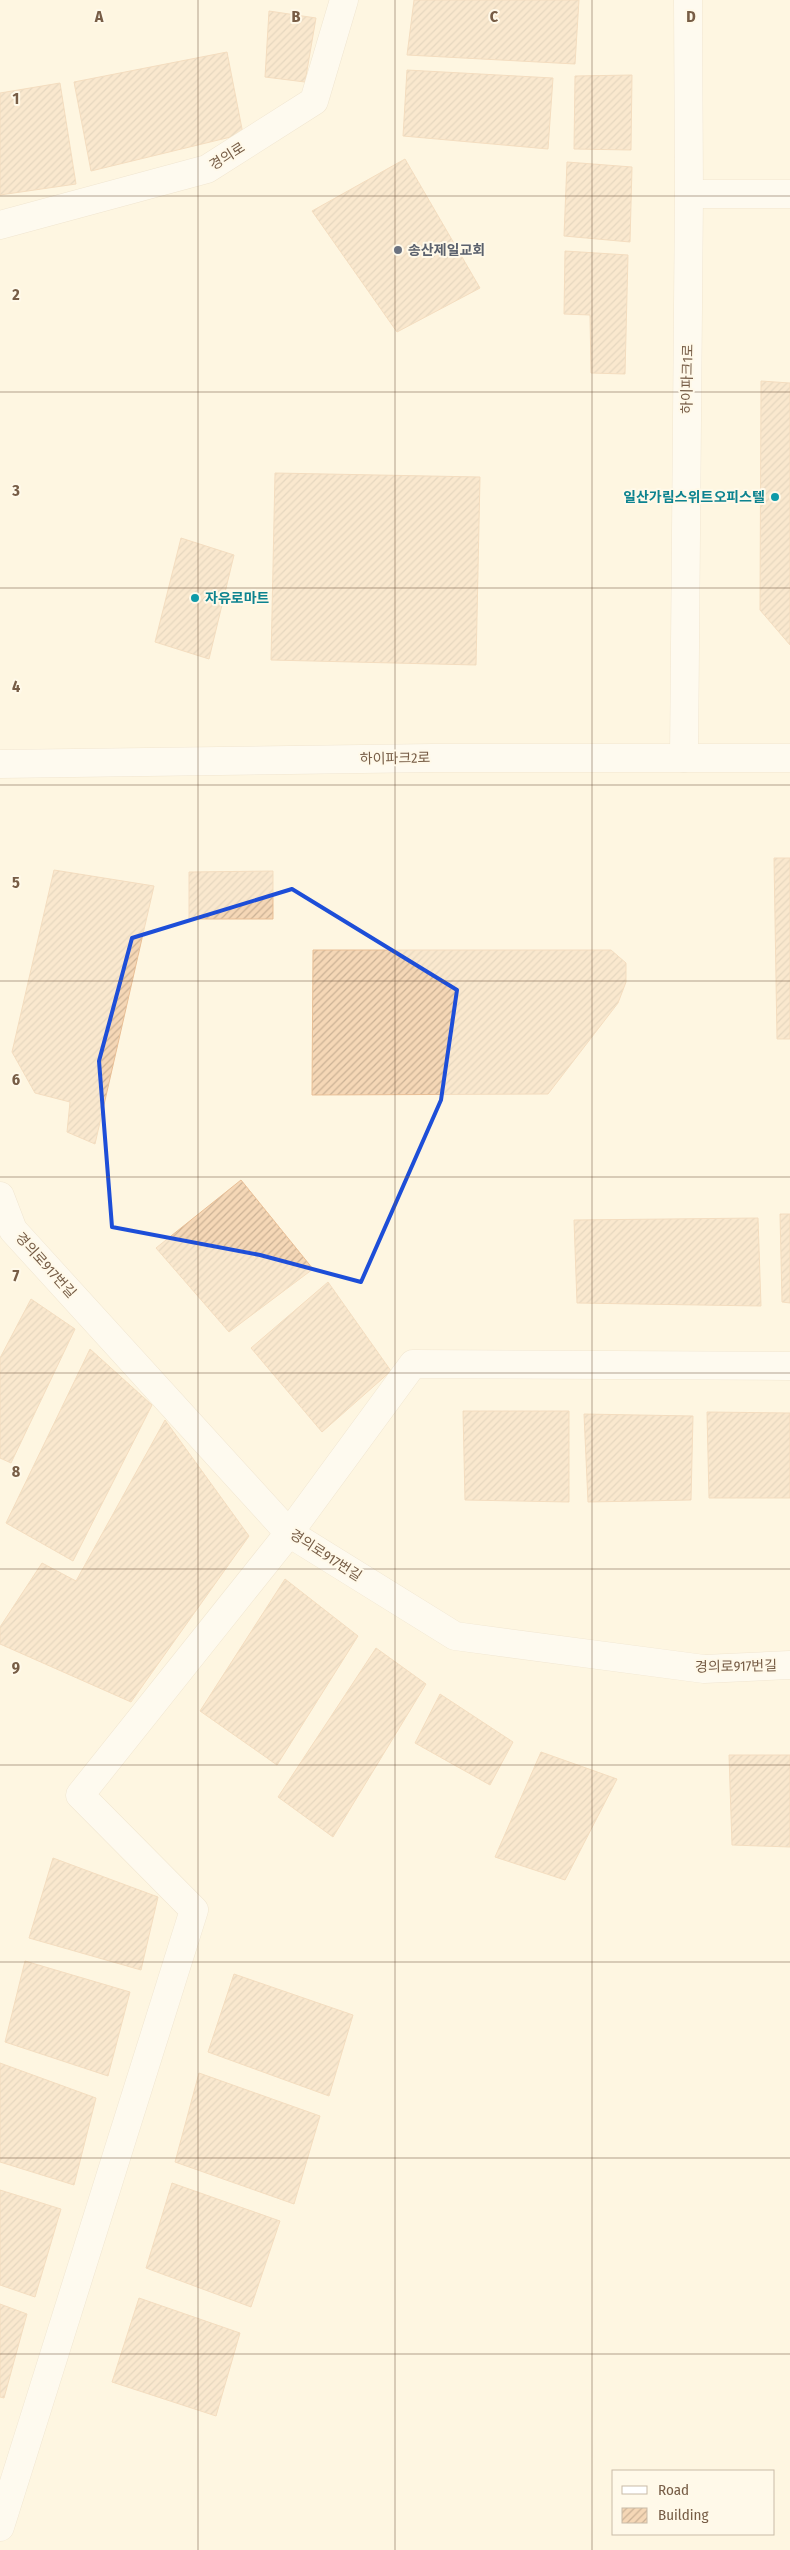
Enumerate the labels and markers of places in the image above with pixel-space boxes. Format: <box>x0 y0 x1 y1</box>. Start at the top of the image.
place label: 송산제일교회 <box>408 242 485 259</box>
marker: 송산제일교회 <box>392 244 404 256</box>
place label: 일산가림스위트오피스텔 <box>623 489 765 506</box>
marker: 일산가림스위트오피스텔 <box>769 491 781 503</box>
place label: 자유로마트 <box>205 590 270 607</box>
marker: 자유로마트 <box>189 592 201 604</box>

